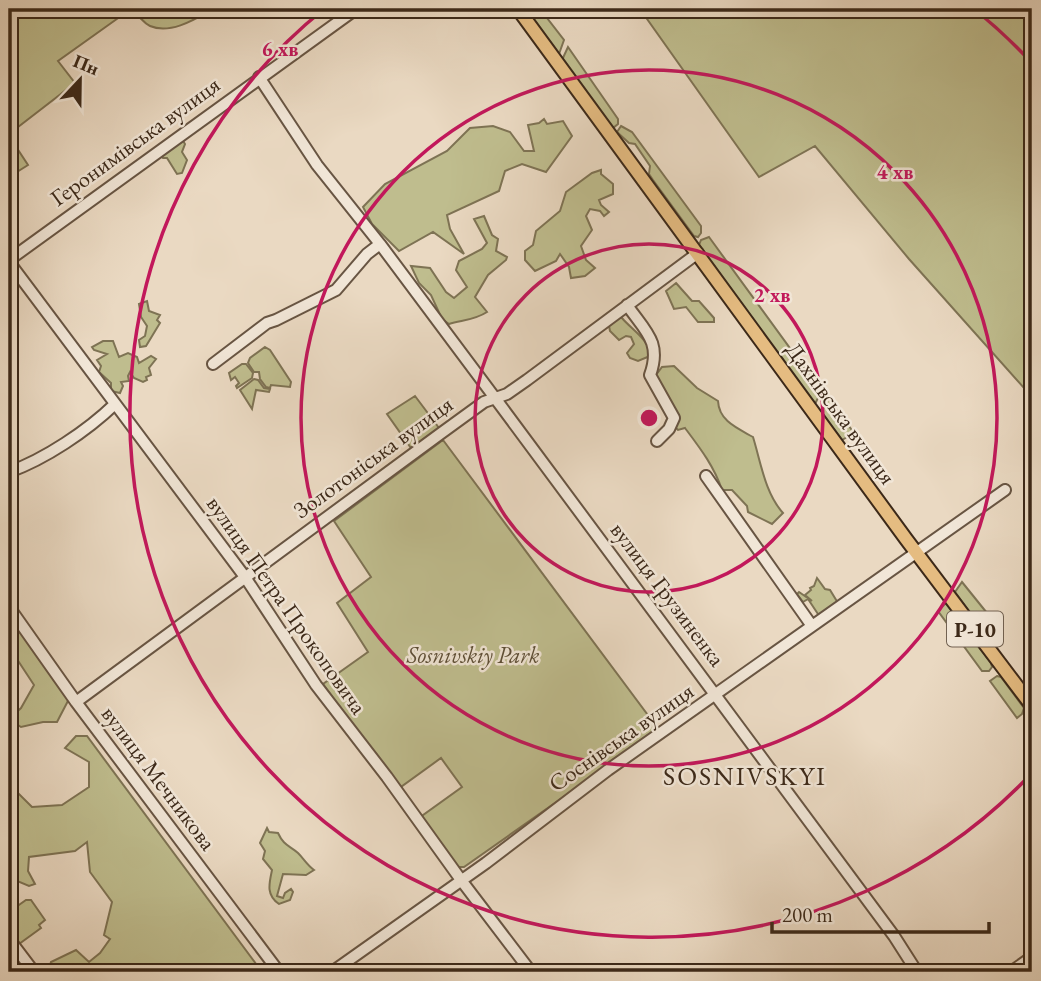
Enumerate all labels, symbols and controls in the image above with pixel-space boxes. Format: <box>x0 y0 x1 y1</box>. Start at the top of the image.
text: 6 хв <box>262 35 298 62</box>
north arrow <box>46 46 116 116</box>
text: Пн <box>69 48 103 81</box>
street label: Геронимівська вулиця <box>44 69 226 213</box>
text: 4 хв <box>877 158 913 185</box>
text: 2 хв <box>754 281 790 308</box>
street label: Дахнівська вулиця <box>779 336 903 490</box>
street label: Золотоніська вулиця <box>287 389 459 525</box>
centre of rings <box>637 406 661 430</box>
street label: вулиця Петра Прокоповича <box>200 490 374 721</box>
street label: вулиця Грузиненка <box>604 516 733 673</box>
road number: Р-10 <box>947 612 1003 646</box>
park label: Sosnivskiy Park <box>406 640 540 670</box>
street label: Соснівська вулиця <box>542 676 700 798</box>
street label: вулиця Мечникова <box>95 700 224 857</box>
district label: SOSNIVSKYI <box>663 759 827 793</box>
scale bar <box>772 890 988 934</box>
text: 200 m <box>782 901 833 928</box>

